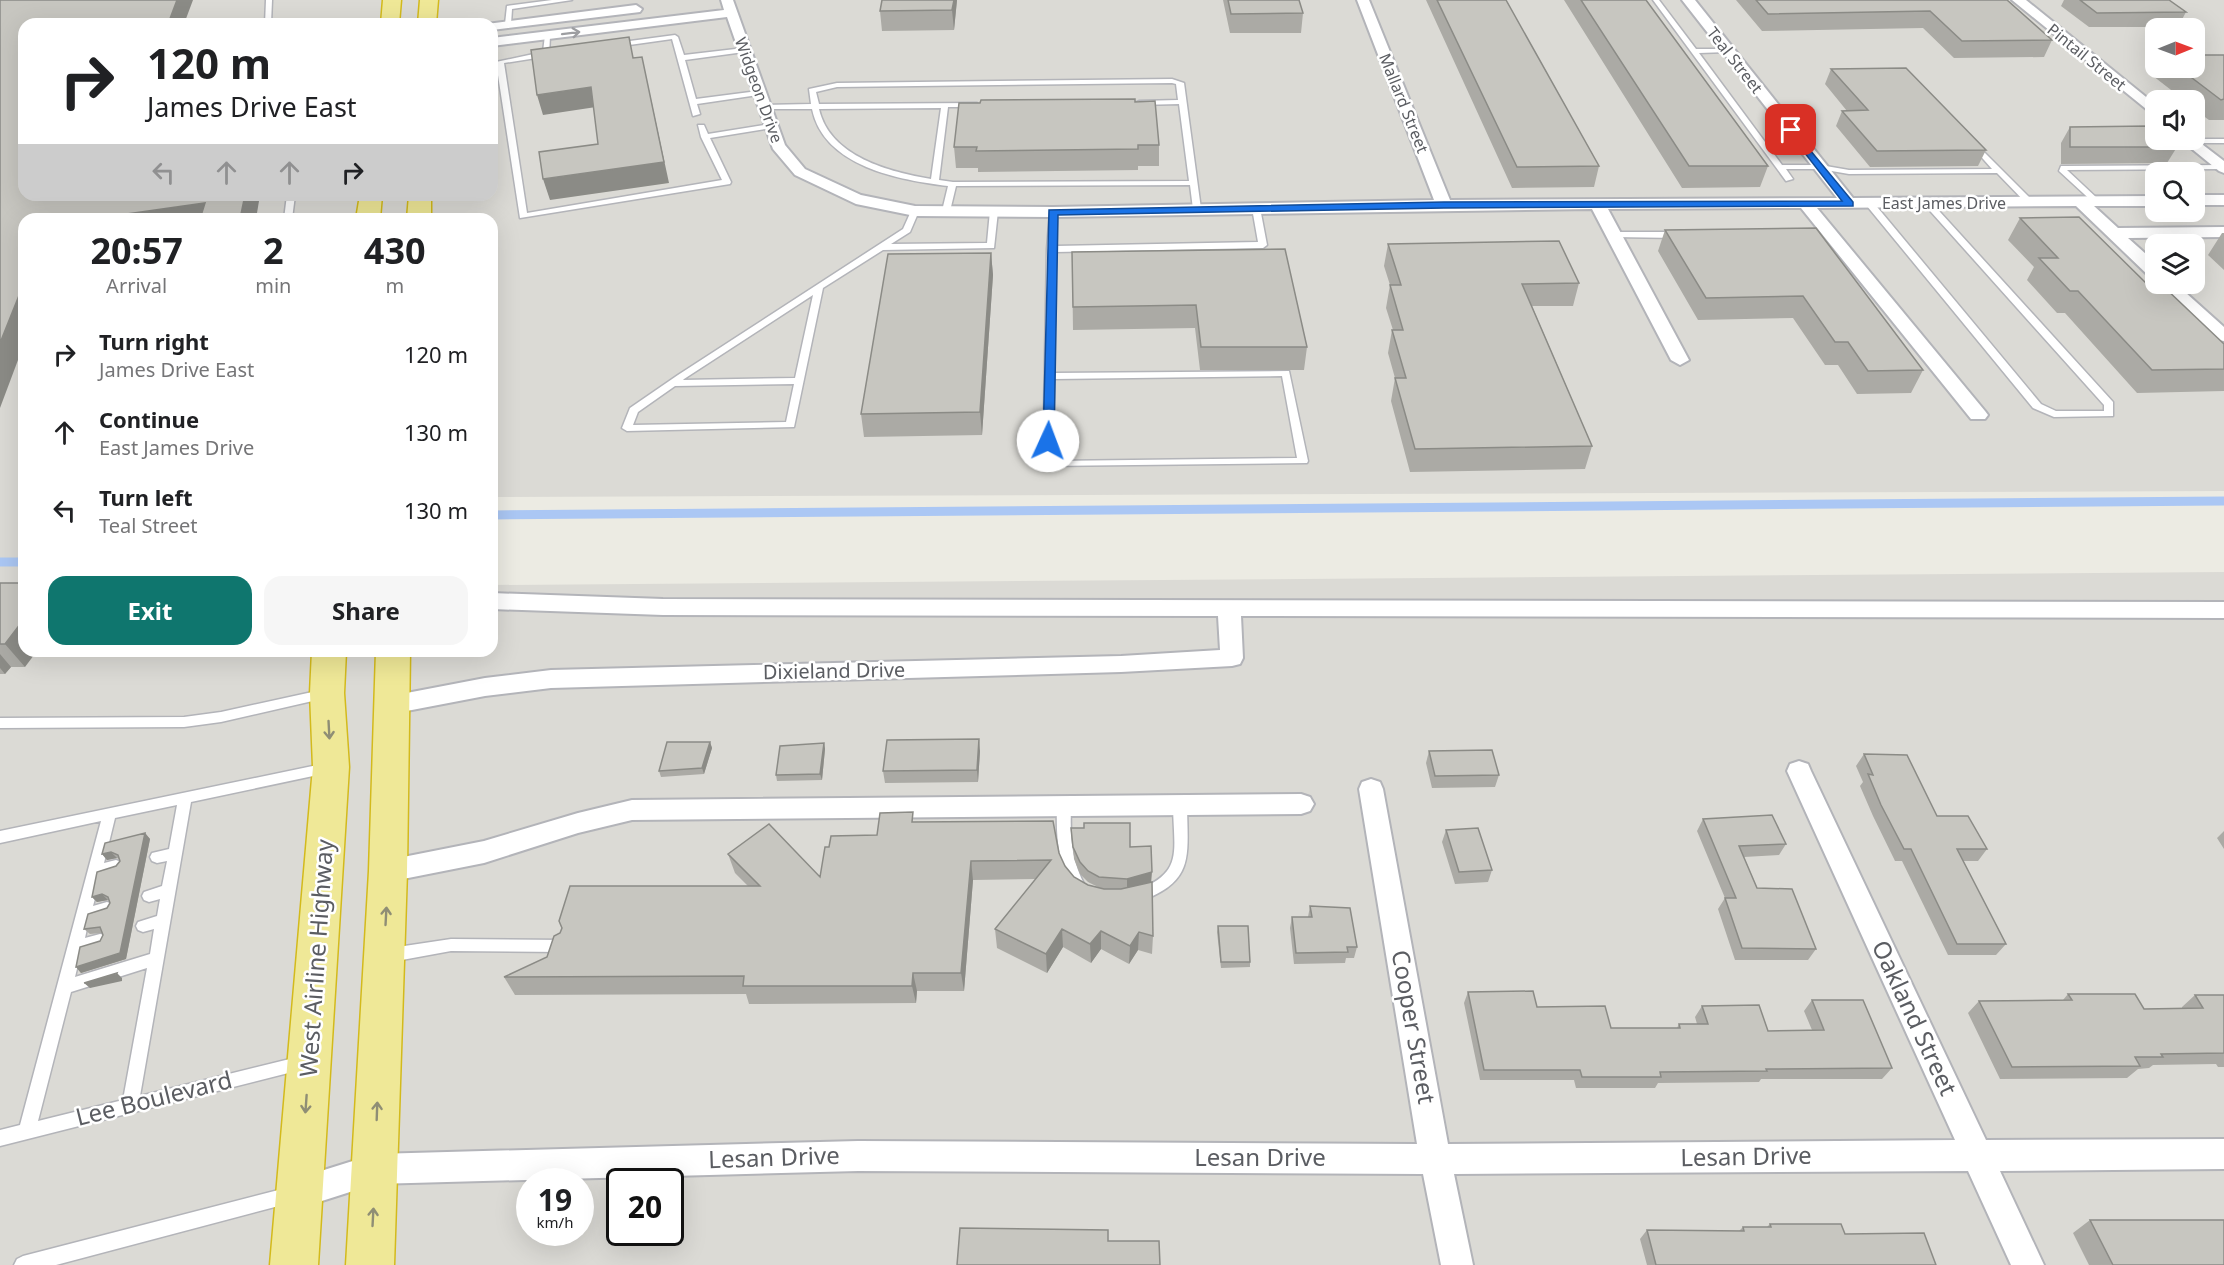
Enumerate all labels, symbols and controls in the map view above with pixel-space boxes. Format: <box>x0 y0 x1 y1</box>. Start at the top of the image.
street label: Pintail Street <box>2043 18 2131 96</box>
north arrow <box>2145 18 2205 78</box>
map controls <box>2145 18 2205 294</box>
street label: Teal Street <box>1702 22 1768 98</box>
one-way arrow <box>561 27 580 38</box>
text: 120 m <box>147 34 271 91</box>
street label: Widgeon Drive <box>730 34 788 146</box>
icon: right <box>48 42 126 120</box>
street label: Mallard Street <box>1374 50 1434 156</box>
text: James Drive East <box>147 88 357 125</box>
button: sound <box>2145 90 2205 150</box>
pin <box>1765 104 1816 155</box>
icon: arrive <box>1774 113 1807 146</box>
icon: left <box>147 156 180 189</box>
icon: ahead <box>210 156 243 189</box>
icon: ahead <box>273 156 306 189</box>
icon: right <box>336 156 369 189</box>
button: search <box>2145 162 2205 222</box>
street label: East James Drive <box>1882 192 2006 214</box>
text: 20:57 <box>90 226 183 275</box>
text: 2 <box>263 226 284 275</box>
text: 430 <box>364 226 426 275</box>
button: layers <box>2145 234 2205 294</box>
text: Arrival <box>106 272 167 299</box>
text: min <box>255 272 291 299</box>
text: m <box>385 272 404 299</box>
text: Turn right <box>99 326 209 356</box>
icon: right <box>48 338 81 371</box>
text: 120 m <box>404 339 468 369</box>
text: James Drive East <box>99 356 254 383</box>
text: Continue <box>99 404 199 434</box>
position arrow <box>1016 409 1080 473</box>
icon: ahead <box>48 416 81 449</box>
text: 130 m <box>404 417 468 447</box>
text: East James Drive <box>99 434 254 461</box>
text: Turn left <box>99 482 193 512</box>
icon: left <box>48 494 81 527</box>
text: 130 m <box>404 495 468 525</box>
text: Teal Street <box>99 512 197 539</box>
button: Exit <box>48 576 252 645</box>
button: Share <box>264 576 468 645</box>
street label: Dixieland Drive <box>763 656 905 685</box>
one-way arrow <box>324 720 335 740</box>
street label: West Airline Highway <box>291 837 340 1078</box>
one-way arrow <box>380 906 391 926</box>
street label: Oakland Street <box>1865 934 1966 1101</box>
street label: Cooper Street <box>1385 947 1444 1107</box>
street label: Lee Boulevard <box>72 1062 235 1133</box>
one-way arrow <box>300 1094 311 1114</box>
one-way arrow <box>372 1101 383 1121</box>
street label: Lesan Drive <box>708 1138 840 1175</box>
street label: Lesan Drive <box>1680 1138 1812 1173</box>
street label: Lesan Drive <box>1194 1140 1326 1173</box>
speed limit sign: 20 <box>606 1168 684 1246</box>
text: 19 <box>538 1179 572 1220</box>
one-way arrow <box>367 1208 378 1228</box>
text: km/h <box>537 1212 573 1232</box>

